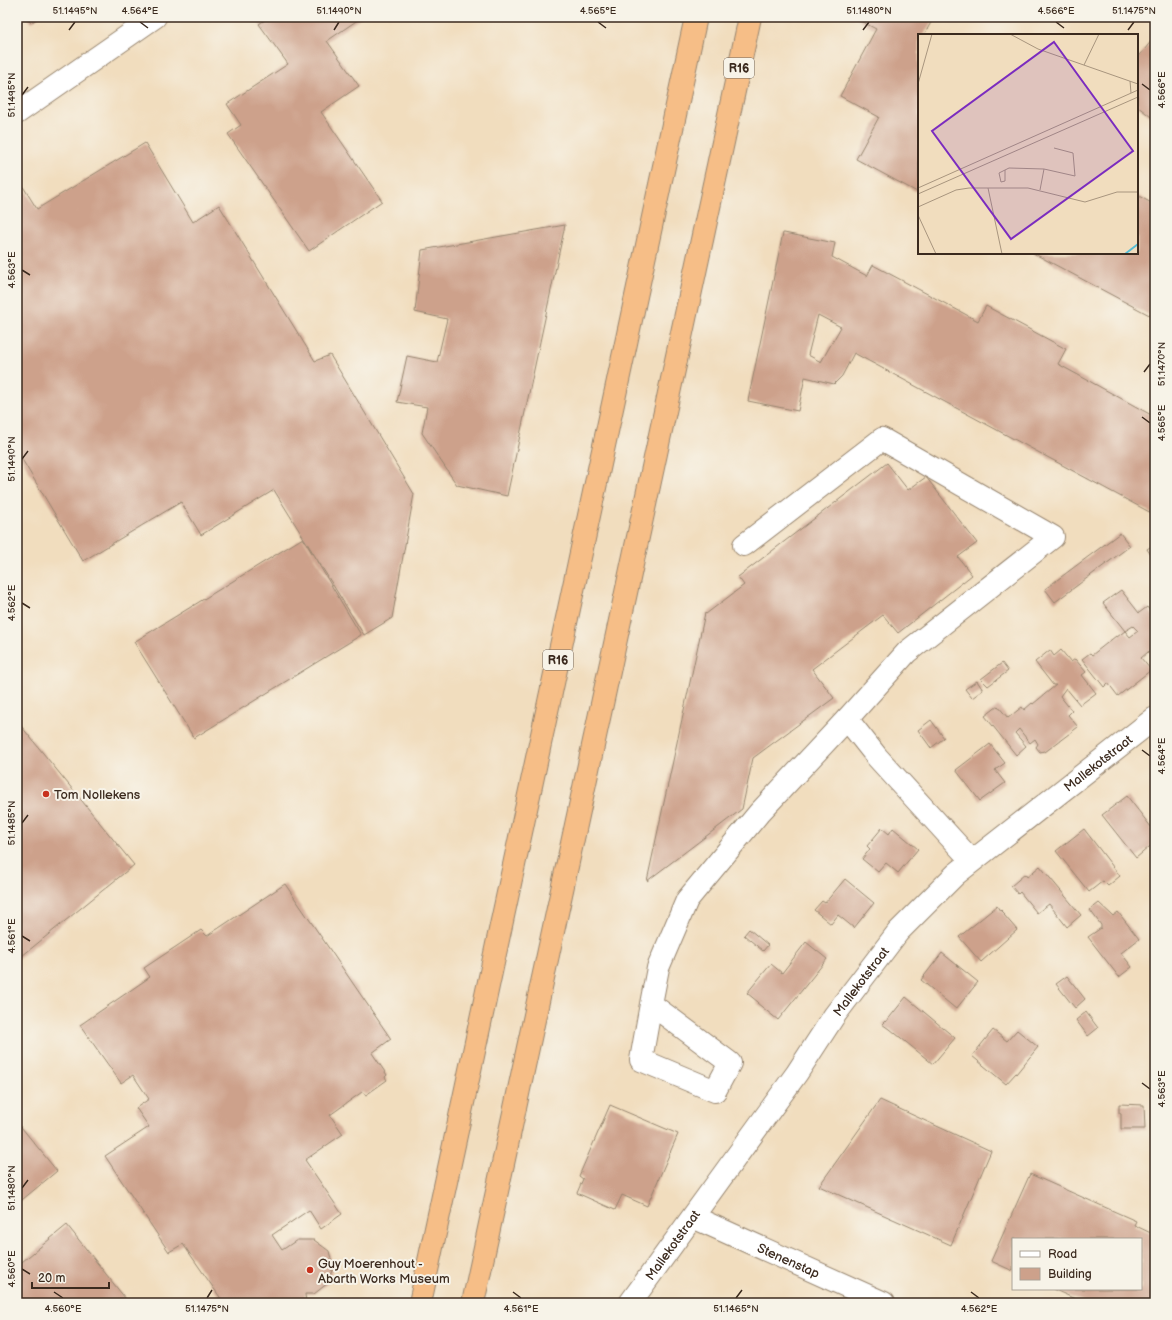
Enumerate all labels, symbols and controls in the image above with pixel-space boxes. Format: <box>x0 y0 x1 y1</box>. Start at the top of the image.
text: 51.1495°N <box>52 5 98 17</box>
text: 4.564°E <box>122 5 159 17</box>
text: 51.1490°N <box>316 5 362 17</box>
text: 4.565°E <box>580 5 617 17</box>
text: 51.1480°N <box>846 5 892 17</box>
text: 4.566°E <box>1038 5 1075 17</box>
text: 51.1475°N <box>1112 5 1156 17</box>
inset map <box>918 34 1138 254</box>
road number: R16 <box>724 58 754 78</box>
text: 4.566°E <box>1156 71 1168 109</box>
text: 51.1495°N <box>6 72 18 118</box>
text: 4.563°E <box>6 251 18 289</box>
text: 51.1470°N <box>1156 342 1168 386</box>
text: 4.565°E <box>1156 404 1168 441</box>
text: 51.1490°N <box>6 436 18 482</box>
text: 4.562°E <box>6 584 18 621</box>
road number: R16 <box>543 650 573 670</box>
street label: Mallekotstraat <box>1061 732 1136 795</box>
text: 4.564°E <box>1156 737 1168 774</box>
place label: Tom Nollekens <box>54 787 141 803</box>
marker: Tom Nollekens <box>41 789 51 799</box>
text: 51.1485°N <box>6 800 18 846</box>
text: 4.561°E <box>6 918 18 953</box>
street label: Mallekotstraat <box>830 944 893 1020</box>
text: 4.563°E <box>1156 1070 1168 1108</box>
text: 51.1480°N <box>6 1165 18 1211</box>
street label: Mallekotstraat <box>642 1207 704 1284</box>
legend <box>1012 1238 1142 1290</box>
street label: Stenenstap <box>755 1240 822 1282</box>
text: Road <box>1048 1247 1077 1262</box>
text: 4.560°E <box>6 1250 18 1287</box>
place label: Guy Moerenhout - Abarth Works Museum <box>318 1256 450 1287</box>
scale bar <box>32 1264 109 1290</box>
marker: Guy Moerenhout - Abarth Works Museum <box>305 1265 315 1275</box>
text: Building <box>1048 1267 1092 1282</box>
text: 20 m <box>38 1271 65 1286</box>
text: 4.560°E <box>45 1303 82 1315</box>
text: 51.1475°N <box>185 1303 229 1315</box>
text: 4.561°E <box>504 1303 539 1315</box>
text: 51.1465°N <box>713 1303 759 1315</box>
text: 4.562°E <box>961 1303 998 1315</box>

